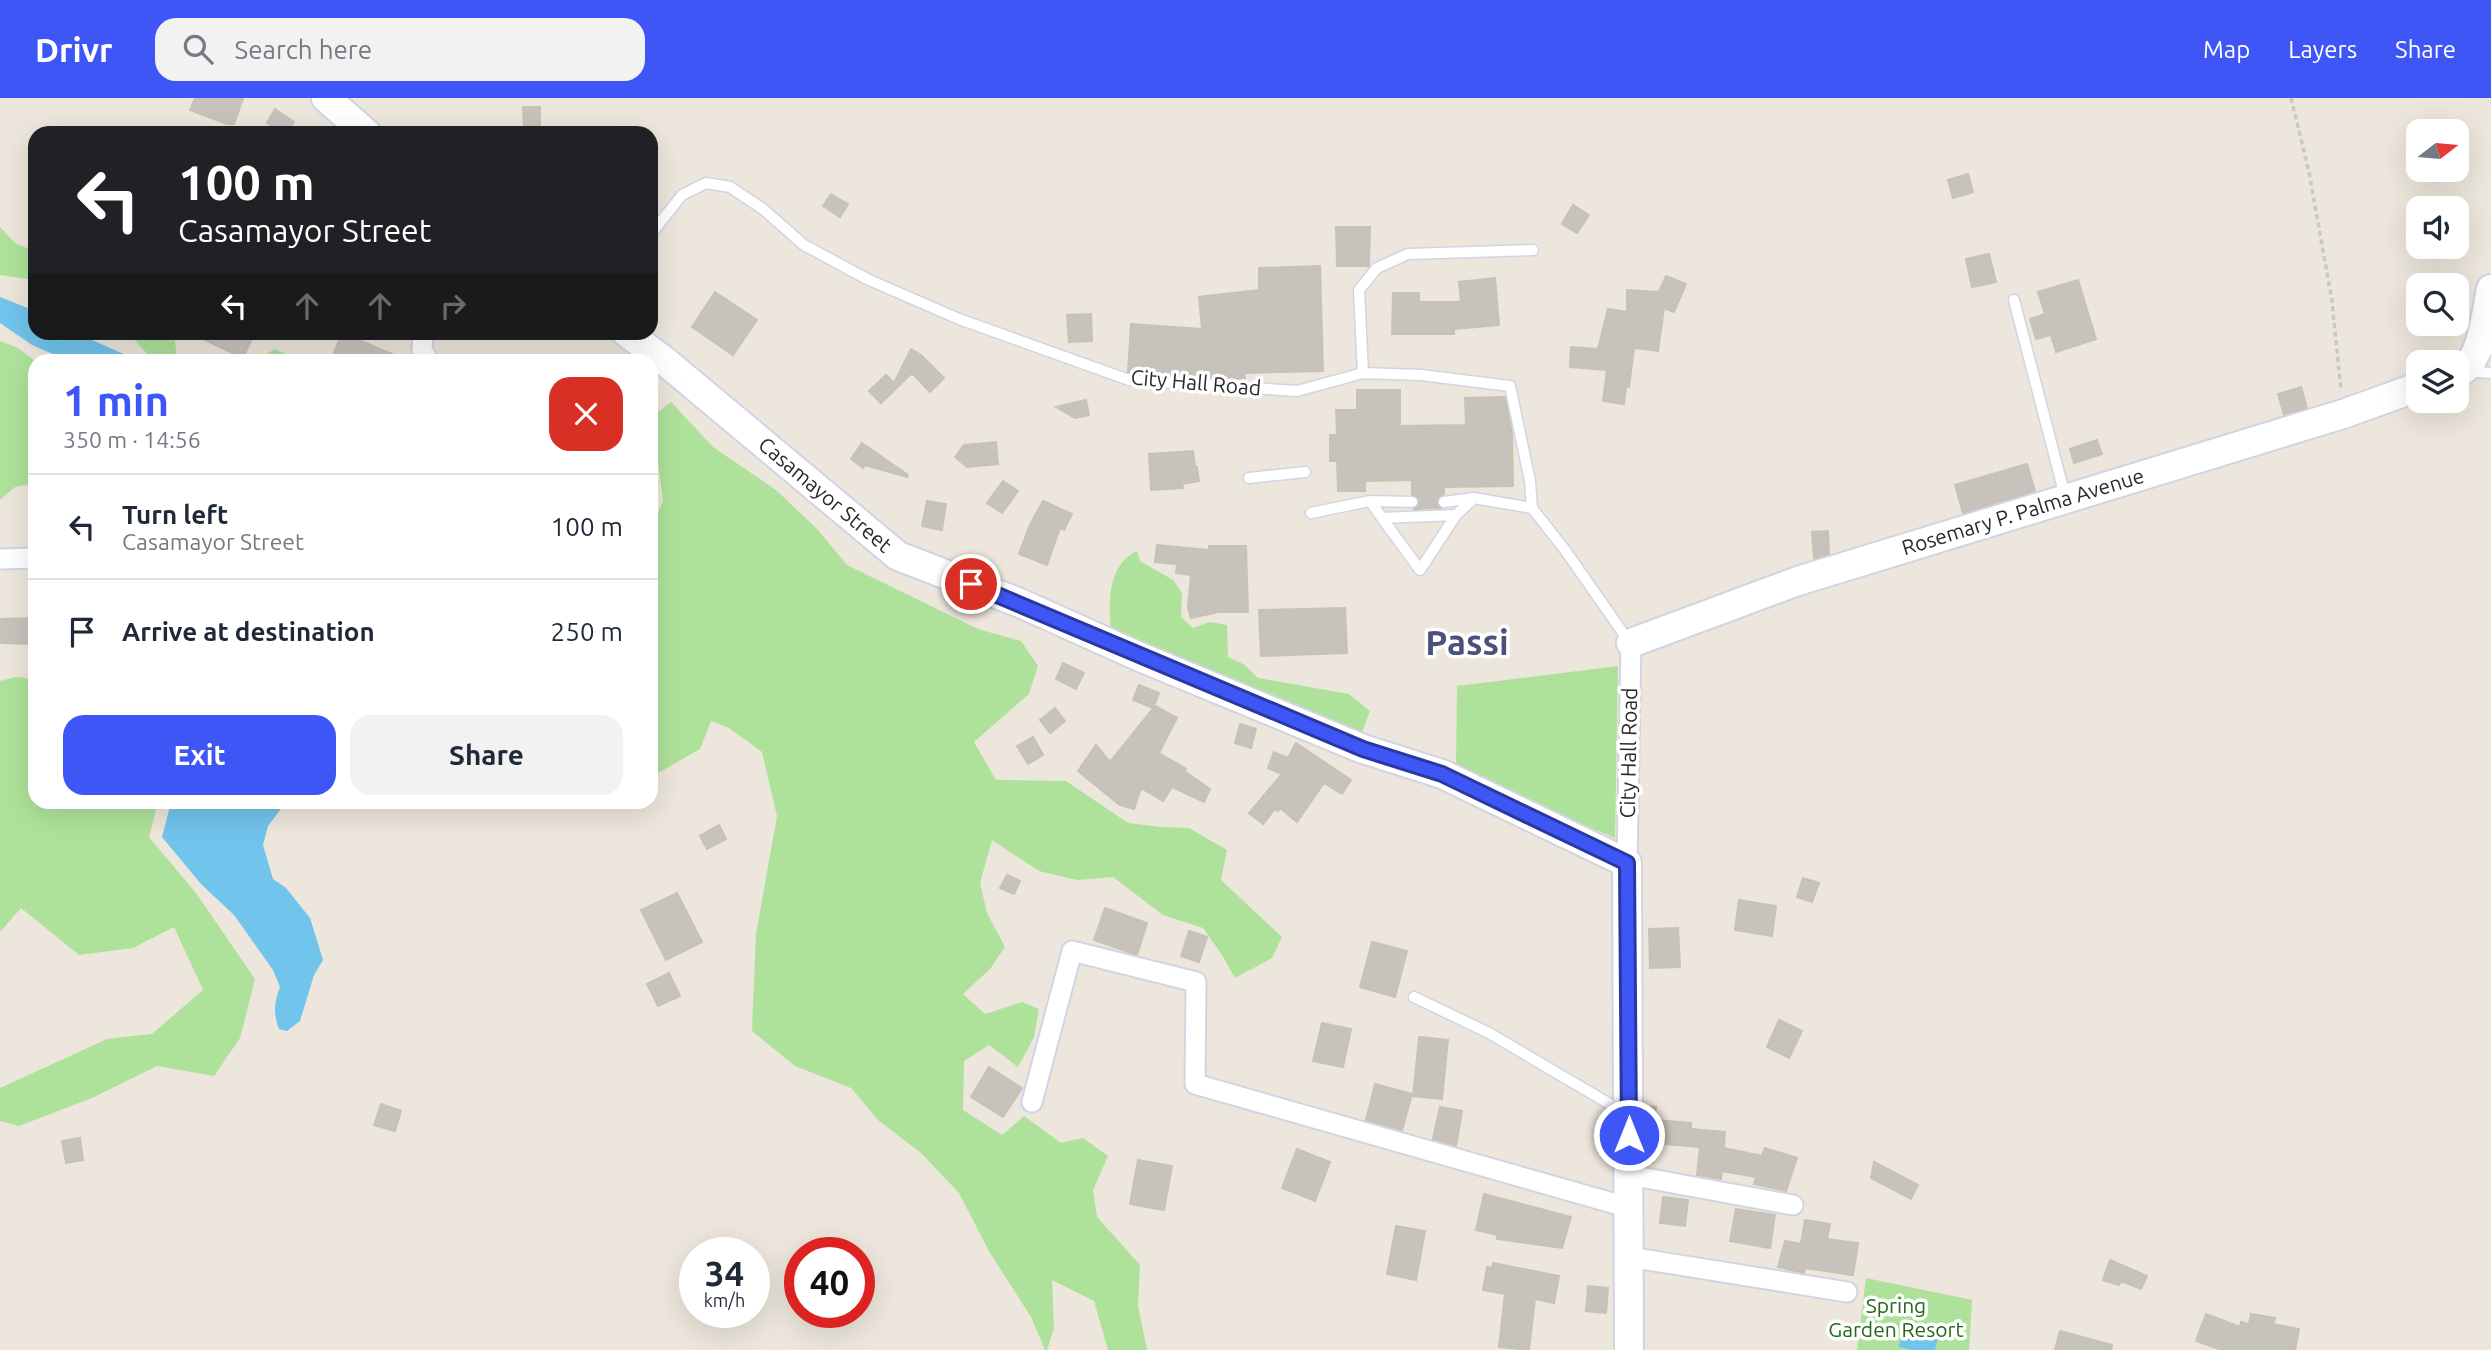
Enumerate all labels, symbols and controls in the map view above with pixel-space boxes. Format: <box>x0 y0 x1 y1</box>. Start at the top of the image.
search box <box>155 18 645 81</box>
icon: search <box>179 30 217 68</box>
text: Drivr <box>35 31 113 68</box>
text: Search here <box>235 35 372 64</box>
text: Map <box>2203 36 2250 63</box>
text: Layers <box>2288 36 2357 63</box>
text: Share <box>2395 36 2456 63</box>
north arrow <box>2406 119 2469 182</box>
map controls <box>2406 119 2469 413</box>
icon: left <box>63 154 154 245</box>
text: 100 m <box>178 154 315 209</box>
button: sound <box>2406 196 2469 259</box>
text: Casamayor Street <box>178 212 431 248</box>
button: search <box>2406 273 2469 336</box>
icon: left <box>215 287 253 325</box>
icon: ahead <box>288 287 326 325</box>
icon: ahead <box>361 287 399 325</box>
icon: right <box>434 287 472 325</box>
button: layers <box>2406 350 2469 413</box>
street label: City Hall Road <box>1130 364 1262 400</box>
text: 1 min <box>63 377 169 424</box>
button: close <box>549 377 623 451</box>
text: 350 m · 14:56 <box>63 427 201 452</box>
street label: Casamayor Street <box>754 432 897 557</box>
street label: Rosemary P. Palma Avenue <box>1899 463 2147 559</box>
text: Turn left <box>122 500 228 529</box>
icon: left <box>63 508 101 546</box>
text: 100 m <box>551 512 623 541</box>
text: Casamayor Street <box>122 529 304 554</box>
pin <box>941 554 1001 614</box>
icon: arrive <box>952 565 990 603</box>
icon: arrive <box>63 613 101 651</box>
text: Arrive at destination <box>122 617 375 646</box>
text: 250 m <box>551 617 623 646</box>
district label: Passi <box>1425 622 1509 662</box>
street label: City Hall Road <box>1615 687 1641 819</box>
button: Exit <box>63 715 336 795</box>
button: Share <box>350 715 623 795</box>
position arrow <box>1592 1098 1666 1172</box>
speed limit sign: 40 <box>784 1237 875 1328</box>
text: 34 <box>705 1253 744 1293</box>
text: km/h <box>704 1290 745 1310</box>
park label: Spring Garden Resort <box>1828 1293 1964 1341</box>

